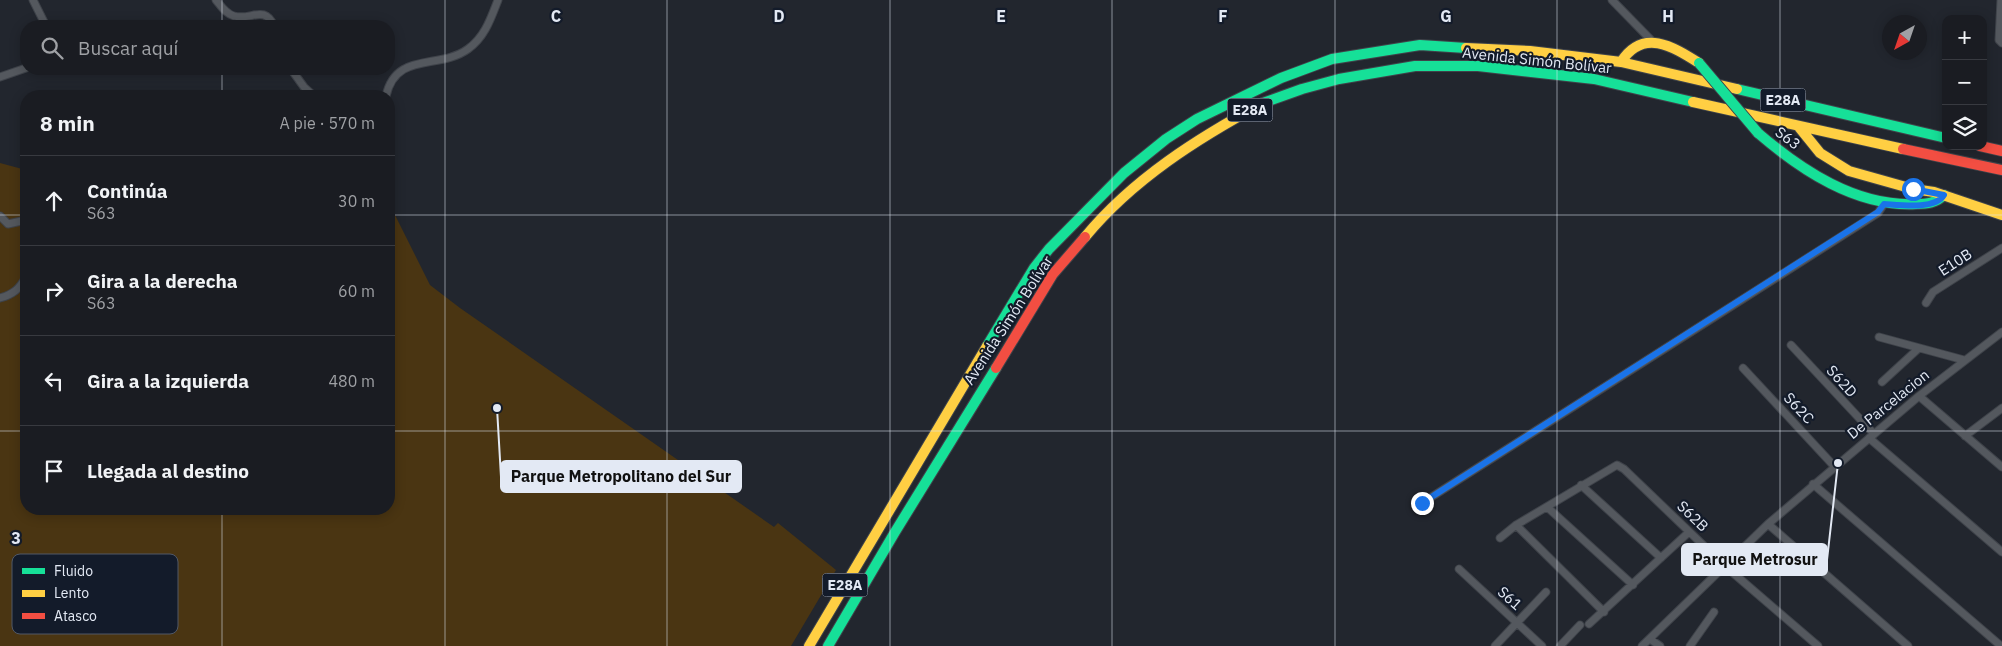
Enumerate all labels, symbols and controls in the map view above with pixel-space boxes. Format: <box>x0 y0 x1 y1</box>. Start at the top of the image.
text: C <box>551 6 561 26</box>
text: D <box>773 6 785 26</box>
text: E <box>996 6 1006 26</box>
text: F <box>1218 6 1228 26</box>
text: G <box>1440 6 1452 26</box>
text: H <box>1662 6 1674 26</box>
north arrow <box>1882 15 1927 60</box>
map controls <box>1942 15 1987 150</box>
button: + <box>1942 15 1987 60</box>
search box <box>20 20 395 75</box>
icon: search <box>38 34 66 62</box>
text: Buscar aquí <box>78 36 178 60</box>
street label: Avenida Simón Bolívar <box>1461 43 1613 77</box>
button: − <box>1942 60 1987 105</box>
road number: E28A <box>1760 88 1806 112</box>
road number: E28A <box>1228 98 1272 122</box>
button: layers <box>1942 105 1987 150</box>
text: 8 min <box>40 109 95 137</box>
text: A pie · 570 m <box>280 113 375 133</box>
street label: S63 <box>1772 122 1804 154</box>
route start <box>1902 178 1925 201</box>
text: Continúa <box>87 179 168 203</box>
icon: ahead <box>40 187 68 215</box>
text: 30 m <box>338 191 375 211</box>
text: S63 <box>87 203 116 223</box>
street label: E10B <box>1935 244 1975 280</box>
street label: Avenida Simón Bolívar <box>959 251 1057 388</box>
text: Gira a la derecha <box>87 269 238 293</box>
icon: right <box>40 277 68 305</box>
text: 60 m <box>338 281 375 301</box>
text: S63 <box>87 293 116 313</box>
street label: S62D <box>1823 361 1861 401</box>
street label: De Parcelacion <box>1843 365 1933 443</box>
icon: left <box>40 367 68 395</box>
text: Gira a la izquierda <box>87 369 249 393</box>
text: 480 m <box>328 371 375 391</box>
street label: S62C <box>1780 388 1818 428</box>
icon: arrive <box>40 457 68 485</box>
text: Llegada al destino <box>87 459 249 483</box>
callout: Parque Metropolitano del Sur <box>501 461 741 492</box>
text: Parque Metropolitano del Sur <box>511 466 732 486</box>
route end <box>1411 492 1434 515</box>
street label: S62B <box>1673 496 1713 536</box>
text: 3 <box>11 528 21 548</box>
callout: Parque Metrosur <box>1682 544 1827 575</box>
text: Parque Metrosur <box>1692 549 1818 569</box>
legend <box>12 554 178 634</box>
text: Fluido <box>54 562 93 580</box>
road number: E28A <box>822 574 868 596</box>
street label: S61 <box>1494 582 1526 614</box>
text: Lento <box>54 584 89 602</box>
text: Atasco <box>54 607 97 625</box>

